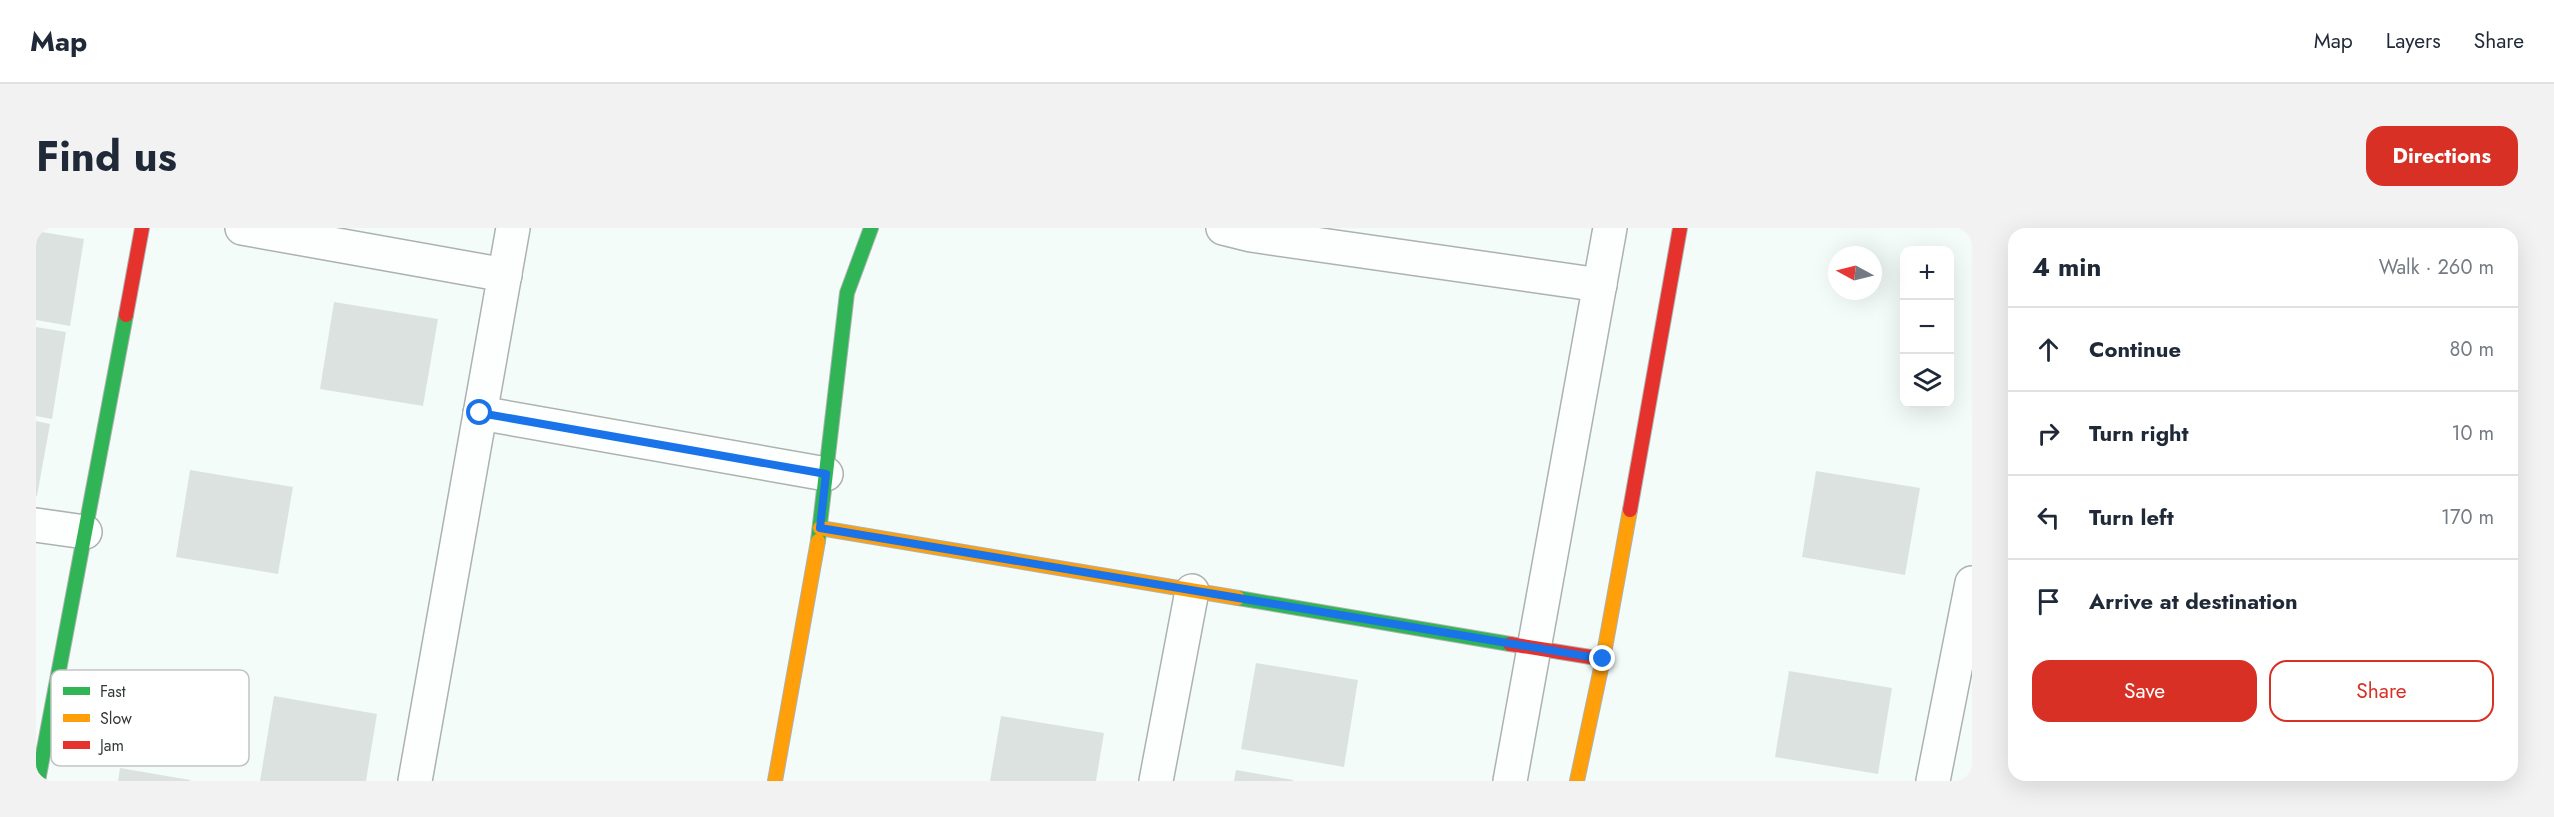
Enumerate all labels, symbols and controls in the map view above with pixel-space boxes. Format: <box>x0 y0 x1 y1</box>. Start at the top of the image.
text: Map <box>30 21 87 62</box>
text: Map <box>2314 26 2353 56</box>
text: Layers <box>2386 26 2441 56</box>
text: Share <box>2474 26 2524 56</box>
text: Find us <box>36 126 177 187</box>
button: Directions <box>2366 126 2518 186</box>
north arrow <box>1828 246 1882 300</box>
map controls <box>1900 246 1954 408</box>
button: + <box>1900 246 1954 300</box>
text: 4 min <box>2032 248 2101 286</box>
text: Walk · 260 m <box>2379 253 2494 282</box>
button: − <box>1900 300 1954 354</box>
icon: ahead <box>2032 333 2065 366</box>
text: Continue <box>2089 333 2181 365</box>
text: 80 m <box>2449 335 2494 364</box>
button: layers <box>1900 354 1954 408</box>
route start <box>466 399 492 425</box>
icon: right <box>2032 417 2065 450</box>
text: Turn right <box>2089 417 2189 449</box>
text: 10 m <box>2451 419 2494 448</box>
icon: left <box>2032 501 2065 534</box>
text: Turn left <box>2089 501 2174 533</box>
text: 170 m <box>2441 503 2494 532</box>
icon: arrive <box>2032 585 2065 618</box>
text: Arrive at destination <box>2089 585 2298 617</box>
route end <box>1589 645 1615 671</box>
button: Save <box>2032 660 2257 722</box>
button: Share <box>2269 660 2494 722</box>
legend <box>51 670 249 766</box>
text: Fast <box>100 680 126 703</box>
text: Slow <box>100 707 132 730</box>
text: Jam <box>98 734 124 757</box>

